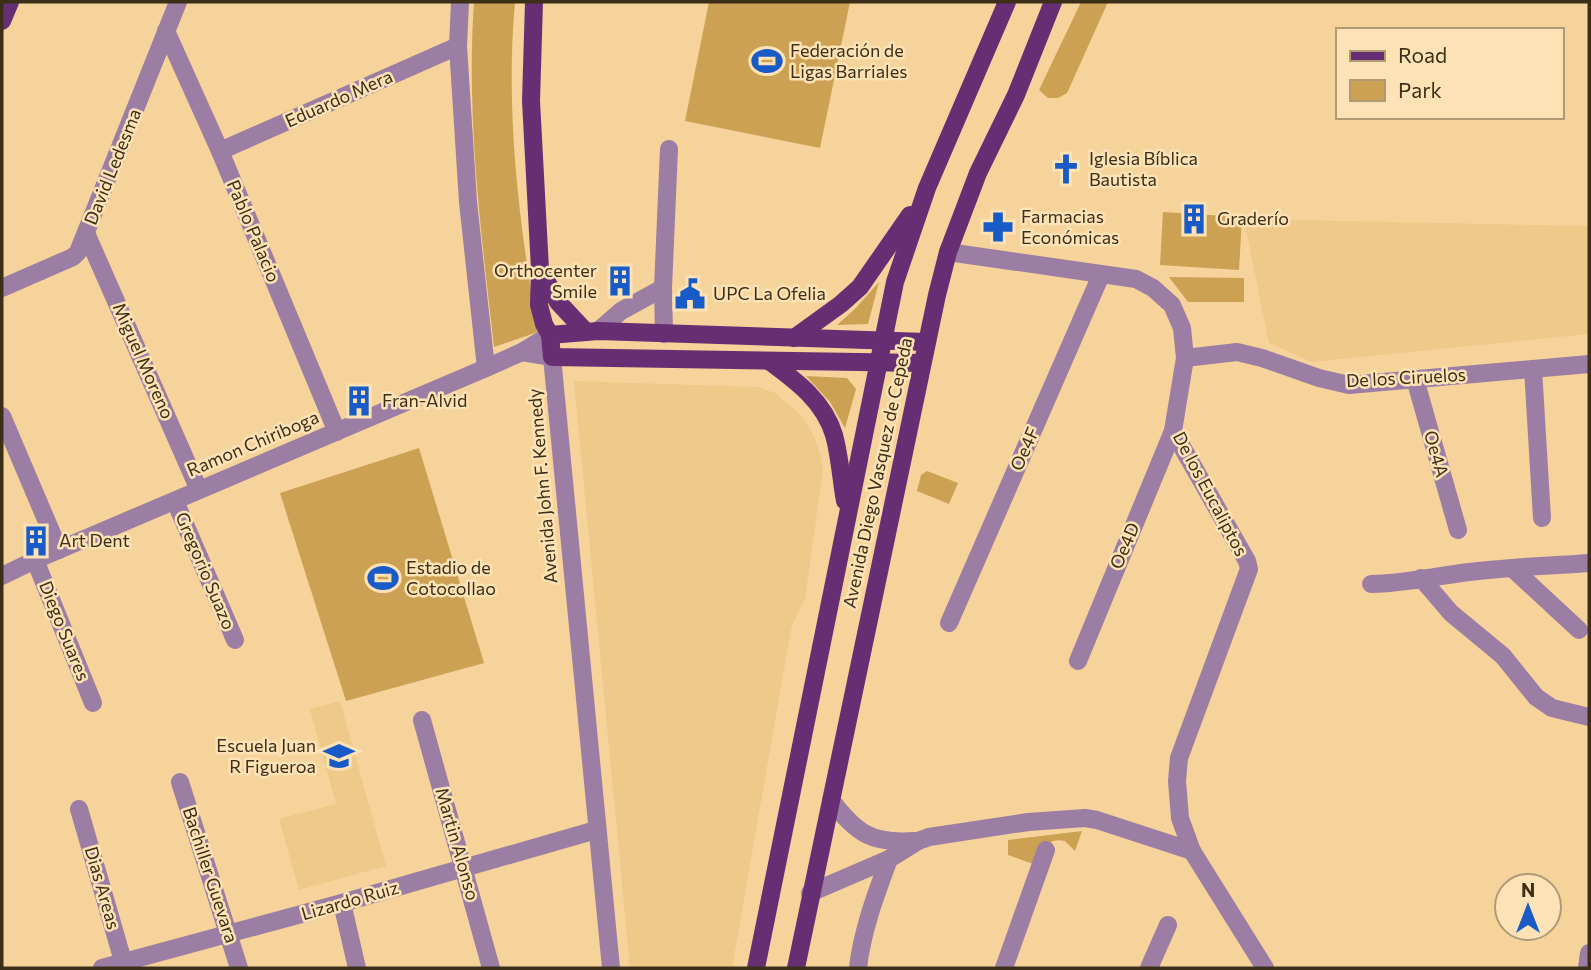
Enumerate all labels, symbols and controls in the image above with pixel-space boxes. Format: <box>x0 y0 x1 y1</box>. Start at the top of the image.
legend <box>1336 28 1563 119</box>
place label: Federación de Ligas Barriales <box>790 39 907 82</box>
text: Road <box>1398 42 1447 67</box>
sports icon: Federación de Ligas Barriales <box>750 44 784 78</box>
street label: Eduardo Mera <box>282 65 396 132</box>
text: Park <box>1398 77 1442 102</box>
street label: David Ledesma <box>79 105 145 228</box>
place label: Iglesia Bíblica Bautista <box>1089 147 1198 190</box>
church icon: Iglesia Bíblica Bautista <box>1049 152 1083 186</box>
street label: Pablo Palacio <box>222 176 285 285</box>
building icon: Graderío <box>1177 202 1211 236</box>
place label: Farmacias Económicas <box>1021 205 1119 248</box>
place label: Graderío <box>1217 207 1289 229</box>
pharmacy icon: Farmacias Económicas <box>981 210 1015 244</box>
place label: Orthocenter Smile <box>494 259 597 302</box>
building icon: Orthocenter Smile <box>603 264 637 298</box>
public building icon: UPC La Ofelia <box>673 277 707 311</box>
place label: UPC La Ofelia <box>713 282 826 304</box>
street label: Miguel Moreno <box>109 299 179 422</box>
street label: Avenida Diego Vasquez de Cepeda <box>838 335 916 610</box>
street label: De los Ciruelos <box>1345 363 1466 391</box>
building icon: Fran-Alvid <box>342 384 376 418</box>
street label: Avenida John F. Kennedy <box>523 388 561 584</box>
place label: Fran-Alvid <box>382 389 467 411</box>
street label: Ramon Chiriboga <box>183 405 322 481</box>
street label: Oe4F <box>1005 423 1043 474</box>
street label: De los Eucaliptos <box>1169 428 1253 560</box>
street label: Oe4A <box>1420 428 1454 480</box>
street label: Gregorio Suazo <box>171 508 241 633</box>
street label: Oe4D <box>1105 519 1144 572</box>
building icon: Art Dent <box>19 524 53 558</box>
place label: Art Dent <box>59 529 130 551</box>
place label: Estadio de Cotocollao <box>406 556 496 599</box>
sports icon: Estadio de Cotocollao <box>366 561 400 595</box>
street label: Diego Suares <box>35 577 95 684</box>
place label: Escuela Juan R Figueroa <box>216 734 316 777</box>
school or university icon: Escuela Juan R Figueroa <box>322 739 356 773</box>
street label: Martin Alonso <box>431 785 485 903</box>
street label: Bachiller Guevara <box>179 804 243 945</box>
street label: Dias Areas <box>81 844 125 932</box>
north arrow <box>1493 872 1563 942</box>
street label: Lizardo Ruiz <box>298 876 401 924</box>
text: N <box>1521 878 1535 901</box>

